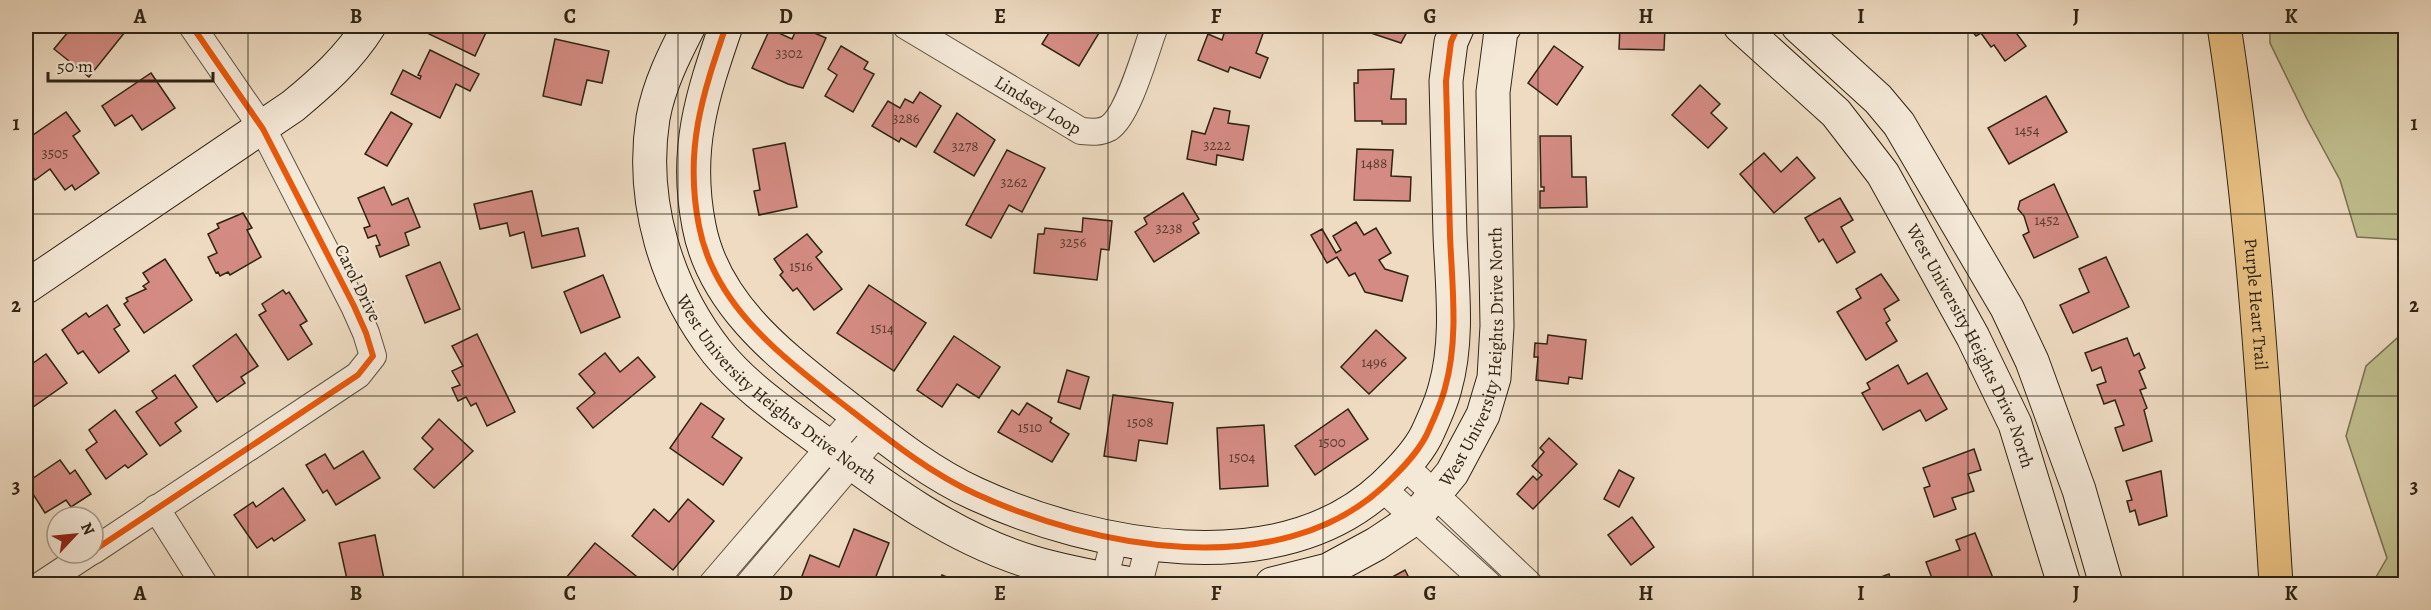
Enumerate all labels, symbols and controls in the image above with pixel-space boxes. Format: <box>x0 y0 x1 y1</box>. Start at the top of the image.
text: A <box>133 3 147 30</box>
text: B <box>350 3 362 30</box>
text: C <box>564 3 576 30</box>
text: D <box>779 3 793 30</box>
text: E <box>994 3 1006 30</box>
text: F <box>1211 3 1222 30</box>
text: G <box>1423 3 1437 30</box>
text: H <box>1639 3 1654 30</box>
text: I <box>1857 3 1865 30</box>
text: J <box>2073 3 2080 30</box>
text: K <box>2284 3 2298 30</box>
house number: 3302 <box>775 43 803 63</box>
scale bar <box>48 45 213 83</box>
text: 50 m <box>57 54 93 78</box>
street label: Lindsey Loop <box>990 70 1086 141</box>
house number: 3286 <box>892 108 920 128</box>
text: 1 <box>12 110 20 137</box>
text: 1 <box>2410 110 2418 137</box>
house number: 1454 <box>2014 120 2040 140</box>
house number: 3222 <box>1203 135 1231 155</box>
house number: 3278 <box>952 136 978 156</box>
house number: 3505 <box>41 143 69 163</box>
house number: 1488 <box>1361 153 1387 173</box>
house number: 3262 <box>1000 172 1028 192</box>
house number: 1452 <box>2034 210 2060 230</box>
house number: 3238 <box>1156 218 1182 238</box>
street label: West University Heights Drive North <box>1900 219 2040 471</box>
street label: West University Heights Drive North <box>1433 227 1509 492</box>
house number: 3256 <box>1060 232 1086 252</box>
street label: Purple Heart Trail <box>2238 237 2274 371</box>
street label: Carol Drive <box>329 240 387 326</box>
house number: 1516 <box>789 256 813 276</box>
street label: West University Heights Drive North <box>671 290 882 490</box>
text: 2 <box>11 292 21 319</box>
text: 2 <box>2409 292 2419 319</box>
house number: 1514 <box>870 318 894 338</box>
house number: 1496 <box>1361 352 1387 372</box>
house number: 1508 <box>1127 412 1153 432</box>
house number: 1510 <box>1018 417 1042 437</box>
house number: 1500 <box>1318 432 1346 452</box>
house number: 1504 <box>1229 447 1255 467</box>
text: 3 <box>12 473 20 500</box>
text: 3 <box>2410 473 2418 500</box>
north arrow <box>45 505 105 565</box>
text: N <box>75 519 100 539</box>
text: A <box>133 580 147 607</box>
text: B <box>350 580 362 607</box>
text: C <box>564 580 576 607</box>
text: D <box>779 580 793 607</box>
text: E <box>994 580 1006 607</box>
text: F <box>1211 580 1222 607</box>
text: G <box>1423 580 1437 607</box>
text: H <box>1639 580 1654 607</box>
text: I <box>1857 580 1865 607</box>
text: J <box>2073 580 2080 607</box>
text: K <box>2284 580 2298 607</box>

